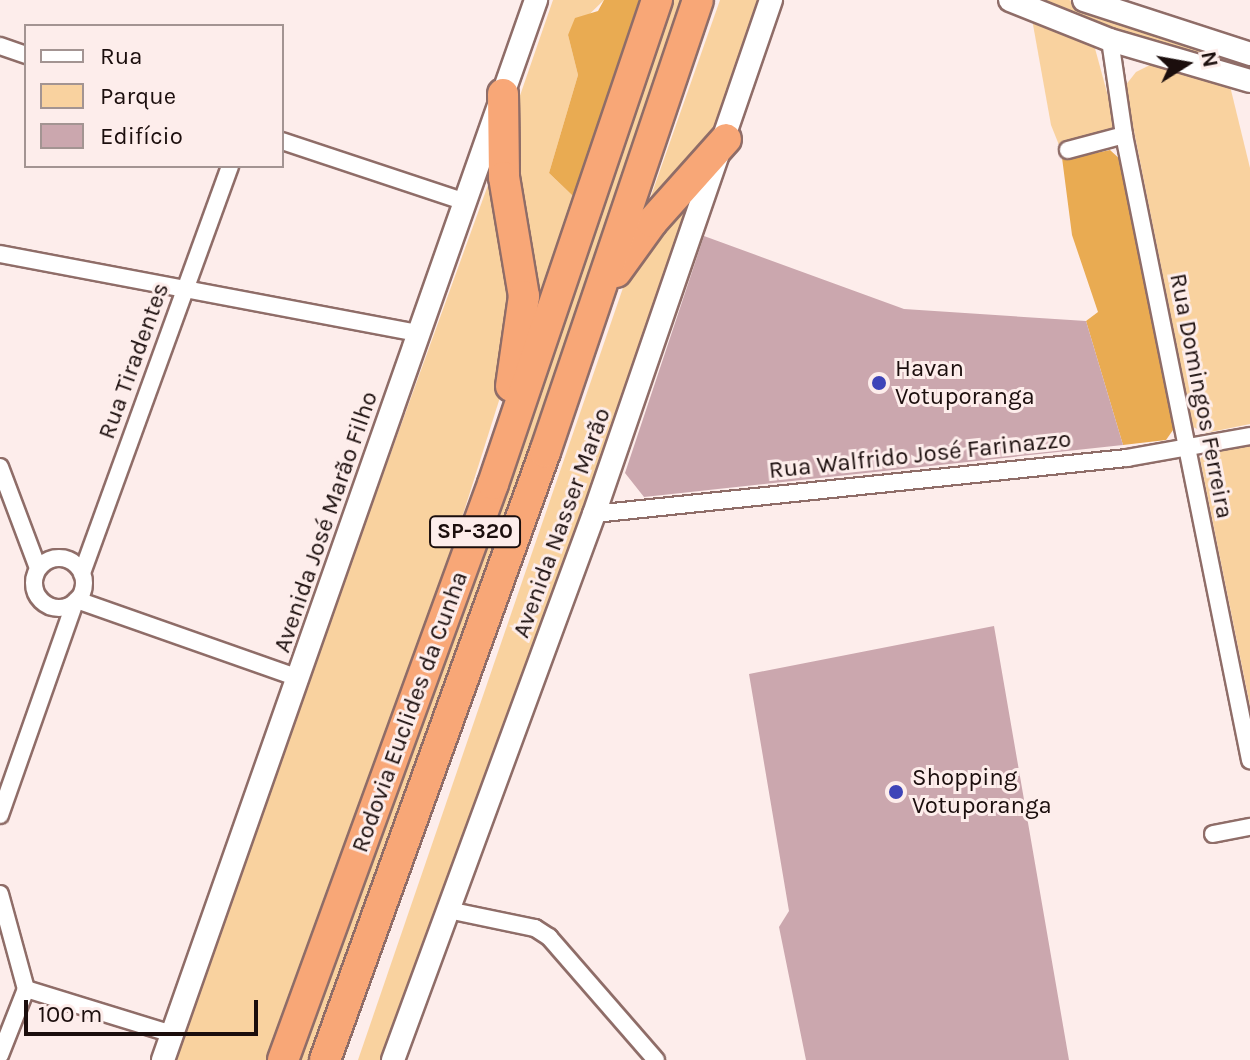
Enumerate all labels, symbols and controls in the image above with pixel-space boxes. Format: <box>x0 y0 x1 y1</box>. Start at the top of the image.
legend <box>24 24 284 168</box>
north arrow <box>1146 24 1226 104</box>
text: Rua <box>100 42 142 70</box>
text: N <box>1195 49 1224 70</box>
text: Parque <box>100 82 176 110</box>
text: Edifício <box>100 122 183 150</box>
street label: Rua Domingos Ferreira <box>1163 271 1239 521</box>
street label: Rua Tiradentes <box>92 279 176 443</box>
place label: Havan Votuporanga <box>895 355 1035 411</box>
marker: Havan Votuporanga <box>870 374 888 392</box>
street label: Avenida José Marão Filho <box>268 388 384 656</box>
street label: Avenida Nasser Marão <box>507 404 617 642</box>
street label: Rua Walfrido José Farinazzo <box>767 425 1073 485</box>
road number: SP-320 <box>429 514 521 550</box>
street label: Rodovia Euclides da Cunha <box>346 568 474 856</box>
place label: Shopping Votuporanga <box>912 764 1052 820</box>
marker: Shopping Votuporanga <box>887 783 905 801</box>
scale bar <box>28 984 262 1034</box>
text: 100 m <box>38 1000 103 1028</box>

